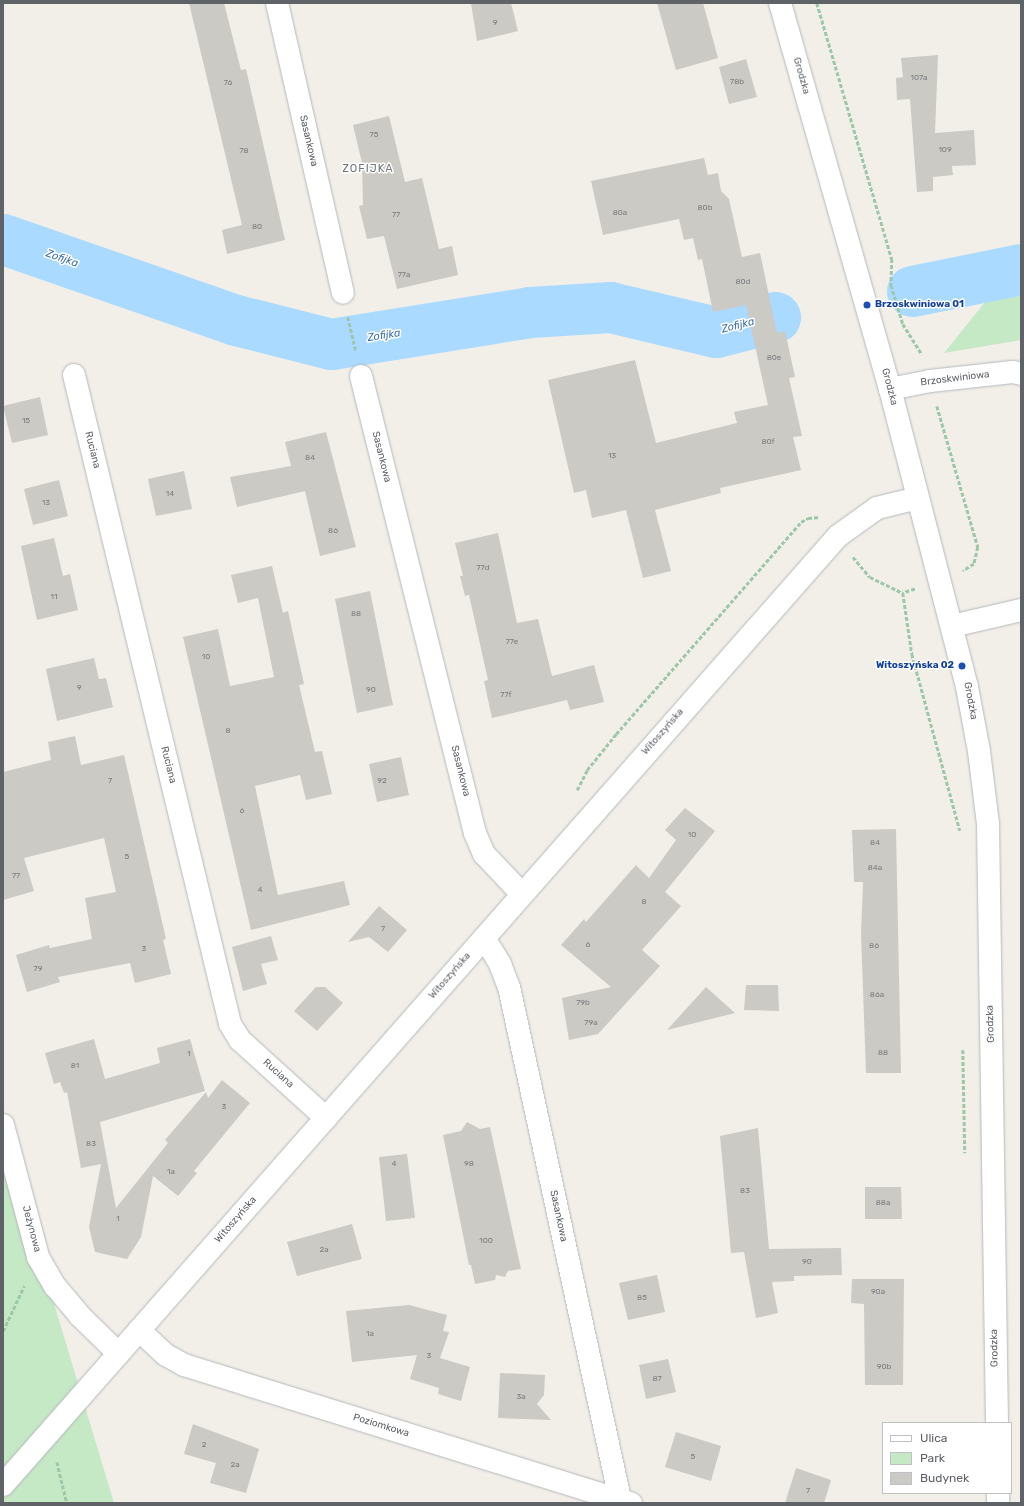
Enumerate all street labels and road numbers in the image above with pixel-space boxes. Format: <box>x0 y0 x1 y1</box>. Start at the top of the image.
street label: Grodzka <box>790 56 812 96</box>
street label: Sasankowa <box>296 114 320 168</box>
street label: Grodzka <box>878 367 900 407</box>
street label: Brzoskwiniowa <box>920 369 990 389</box>
street label: Ruciana <box>82 430 102 470</box>
street label: Sasankowa <box>369 430 393 484</box>
street label: Grodzka <box>960 681 980 721</box>
street label: Witoszyńska <box>640 706 686 758</box>
street label: Sasankowa <box>448 744 472 798</box>
street label: Ruciana <box>158 745 178 785</box>
street label: Witoszyńska <box>427 950 473 1002</box>
street label: Grodzka <box>984 1005 998 1043</box>
street label: Ruciana <box>260 1057 296 1091</box>
street label: Sasankowa <box>547 1189 569 1243</box>
street label: Witoszyńska <box>213 1194 259 1246</box>
street label: Jeżynowa <box>19 1204 43 1254</box>
street label: Grodzka <box>989 1329 1001 1367</box>
street label: Poziomkowa <box>351 1412 411 1440</box>

